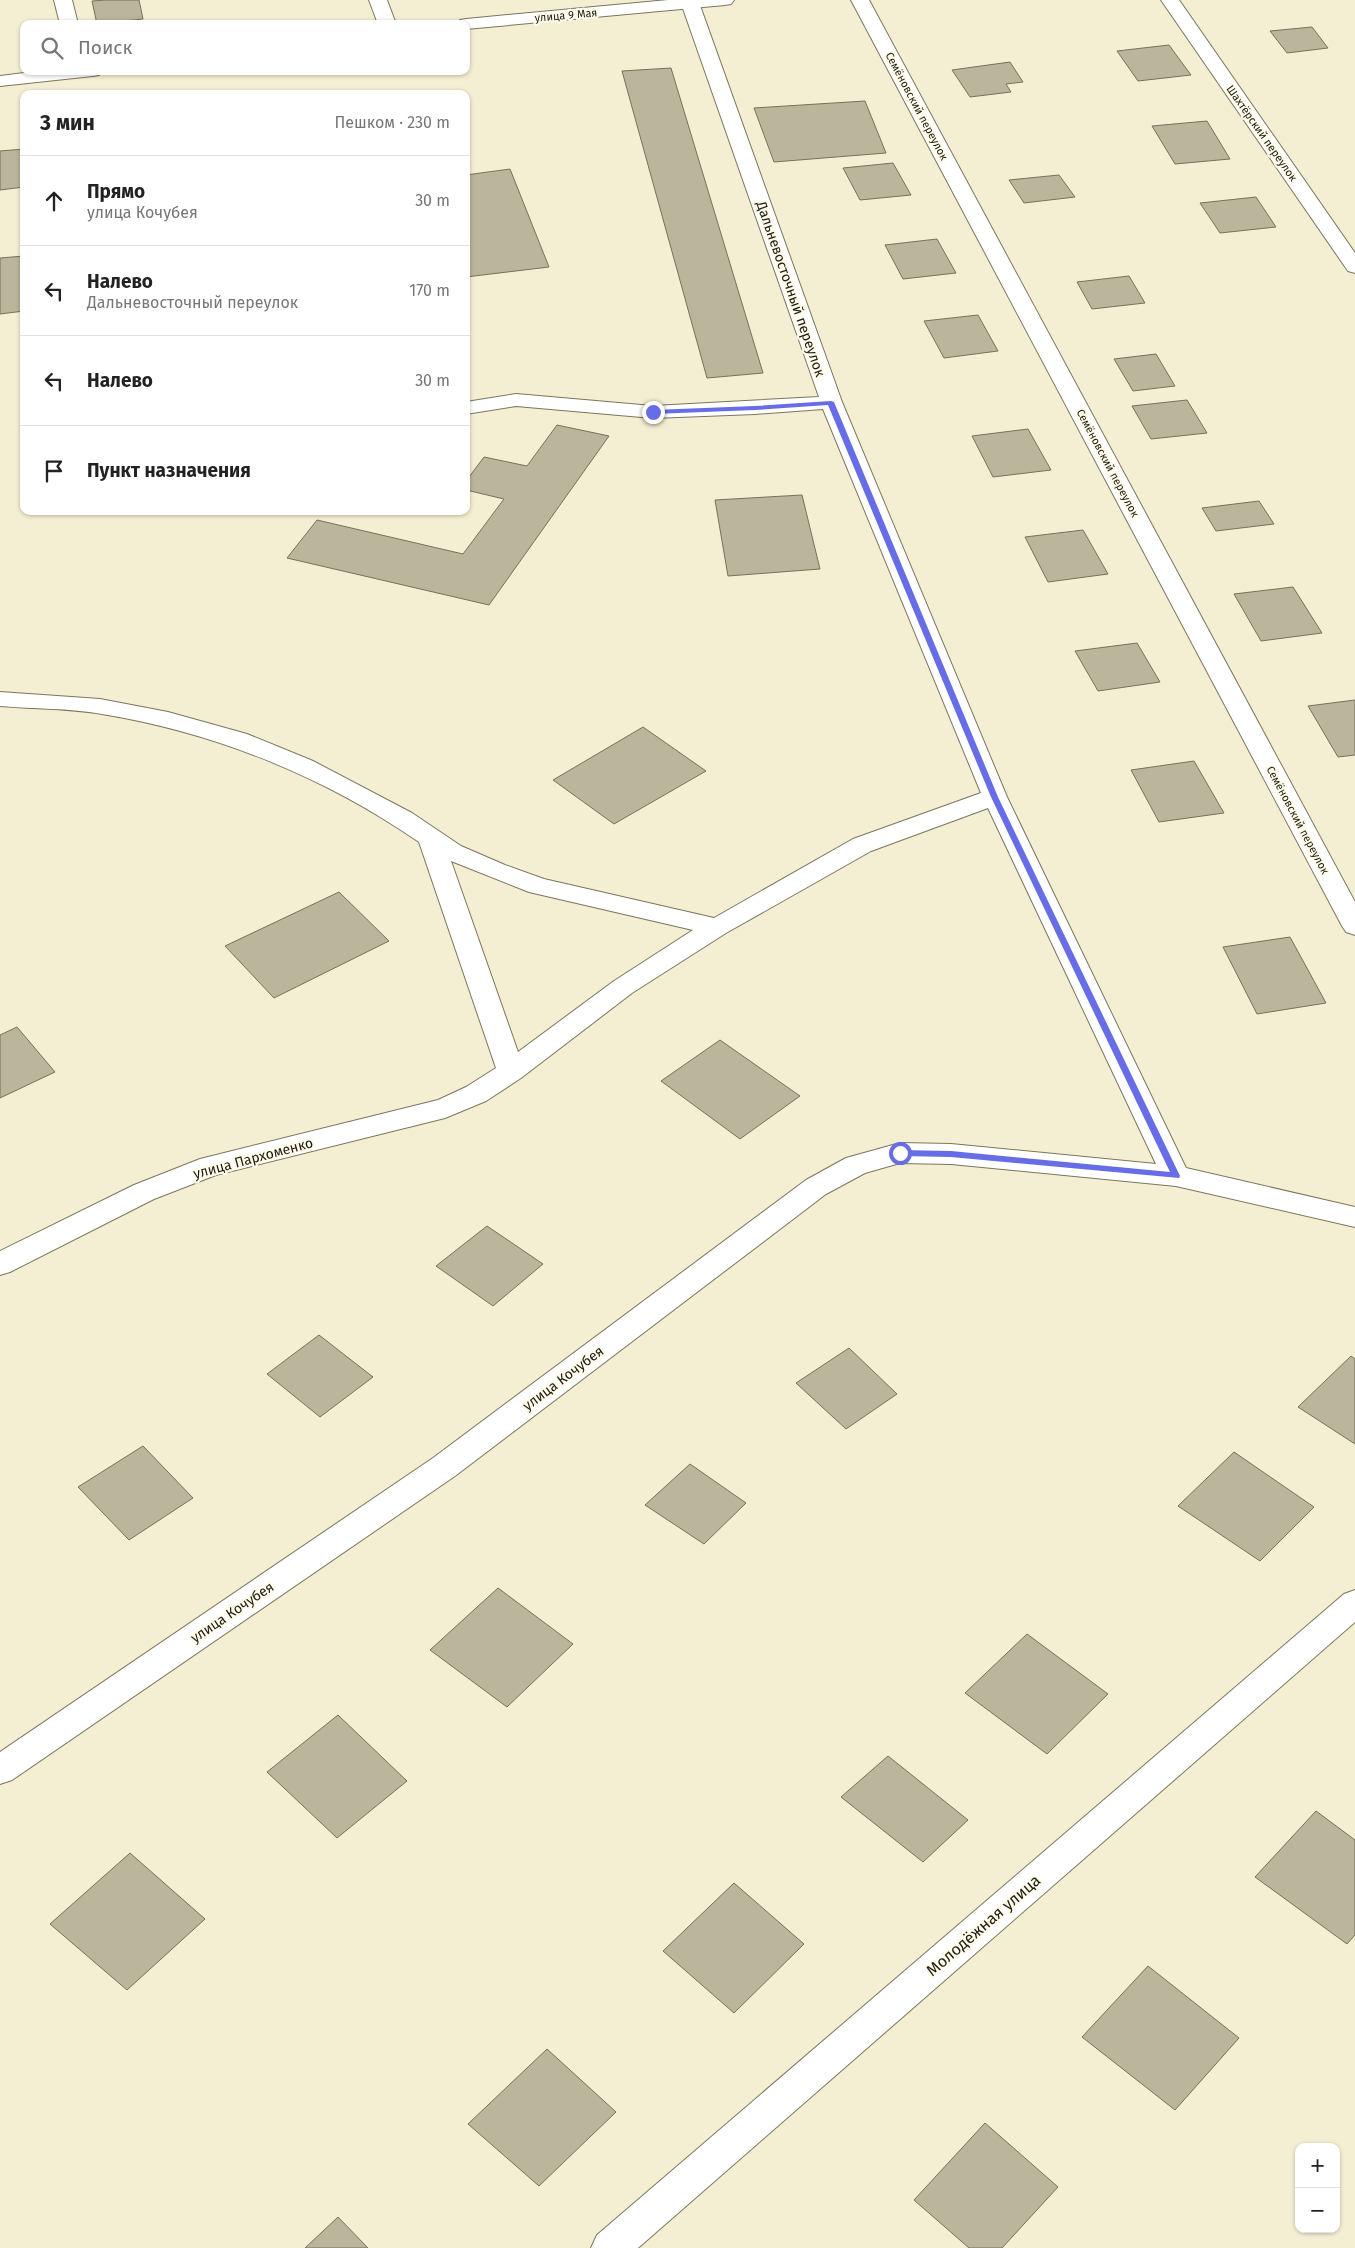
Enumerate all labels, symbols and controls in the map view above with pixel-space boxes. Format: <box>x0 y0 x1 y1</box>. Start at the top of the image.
street label: улица 9 Мая <box>534 6 598 25</box>
search box <box>20 20 470 75</box>
icon: search <box>38 34 66 62</box>
text: Поиск <box>78 36 132 59</box>
street label: Семёновский переулок <box>883 50 951 163</box>
street label: Шахтёрский переулок <box>1223 83 1300 184</box>
text: 3 мин <box>40 110 95 136</box>
text: Пешком · 230 m <box>334 113 450 132</box>
text: Прямо <box>87 180 145 203</box>
icon: ahead <box>40 187 68 215</box>
text: 30 m <box>415 191 450 210</box>
street label: Дальневосточный переулок <box>752 198 829 380</box>
text: улица Кочубея <box>87 203 198 222</box>
text: Налево <box>87 270 153 293</box>
icon: left <box>40 277 68 305</box>
text: 170 m <box>409 281 450 300</box>
text: Дальневосточный переулок <box>87 293 298 312</box>
icon: left <box>40 367 68 395</box>
text: Налево <box>87 369 153 392</box>
text: 30 m <box>415 371 450 390</box>
route end <box>642 401 665 424</box>
street label: Семёновский переулок <box>1074 407 1142 520</box>
icon: arrive <box>40 457 68 485</box>
text: Пункт назначения <box>87 459 251 482</box>
street label: Семёновский переулок <box>1264 764 1332 877</box>
street label: улица Пархоменко <box>191 1134 315 1183</box>
route start <box>889 1142 912 1165</box>
street label: улица Кочубея <box>520 1342 607 1414</box>
street label: улица Кочубея <box>187 1578 277 1647</box>
street label: Молодёжная улица <box>922 1871 1044 1980</box>
map controls <box>1295 2143 1340 2233</box>
button: + <box>1295 2143 1340 2188</box>
button: − <box>1295 2188 1340 2233</box>

